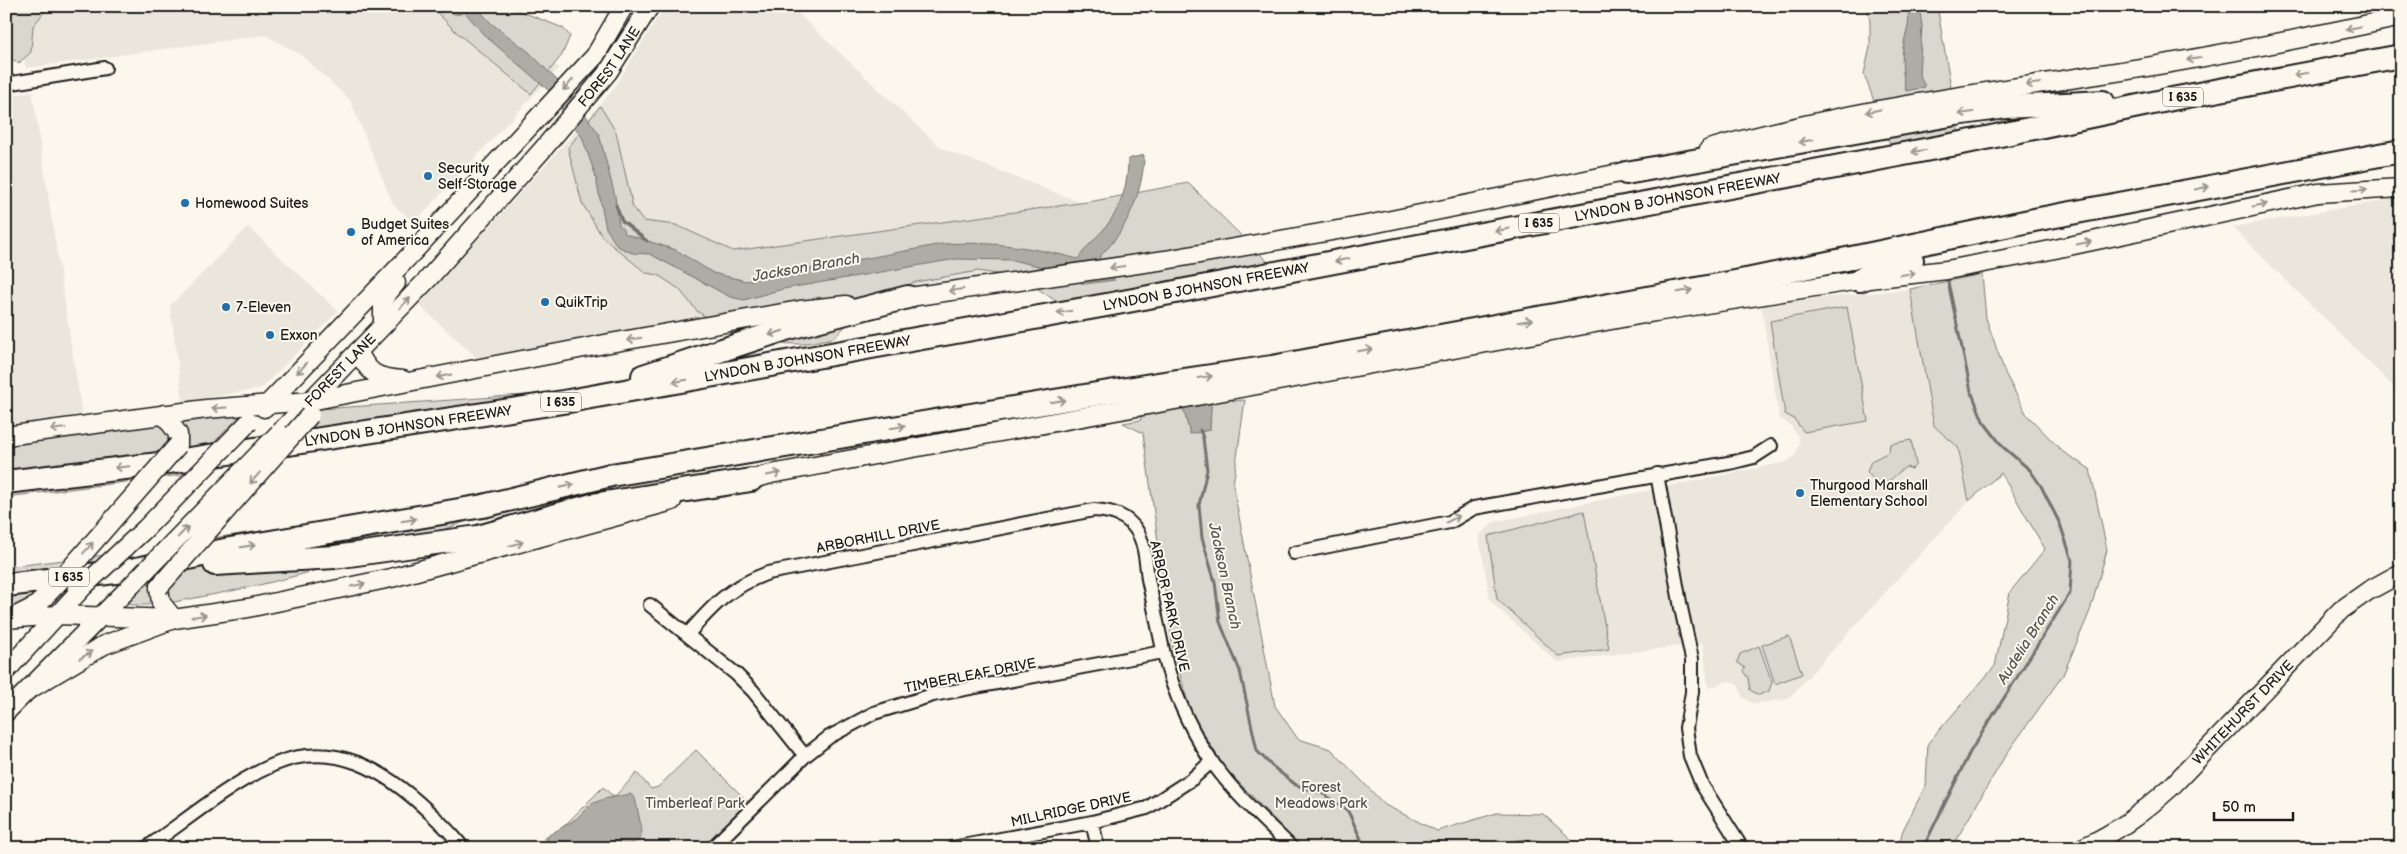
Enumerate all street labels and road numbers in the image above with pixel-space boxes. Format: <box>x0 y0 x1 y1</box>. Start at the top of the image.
street label: FOREST LANE <box>574 23 644 110</box>
road number: I 635 <box>2163 88 2203 106</box>
street label: LYNDON B JOHNSON FREEWAY <box>1573 169 1783 225</box>
road number: I 635 <box>1519 214 1559 232</box>
street label: LYNDON B JOHNSON FREEWAY <box>1102 259 1311 314</box>
street label: FOREST LANE <box>301 330 379 410</box>
street label: LYNDON B JOHNSON FREEWAY <box>703 332 913 386</box>
road number: I 635 <box>541 392 581 412</box>
street label: LYNDON B JOHNSON FREEWAY <box>303 402 514 450</box>
street label: ARBORHILL DRIVE <box>815 516 941 557</box>
street label: ARBOR PARK DRIVE <box>1146 539 1193 673</box>
road number: I 635 <box>49 568 89 586</box>
street label: TIMBERLEAF DRIVE <box>903 654 1037 697</box>
street label: WHITEHURST DRIVE <box>2189 657 2297 768</box>
street label: MILLRIDGE DRIVE <box>1009 788 1133 831</box>

